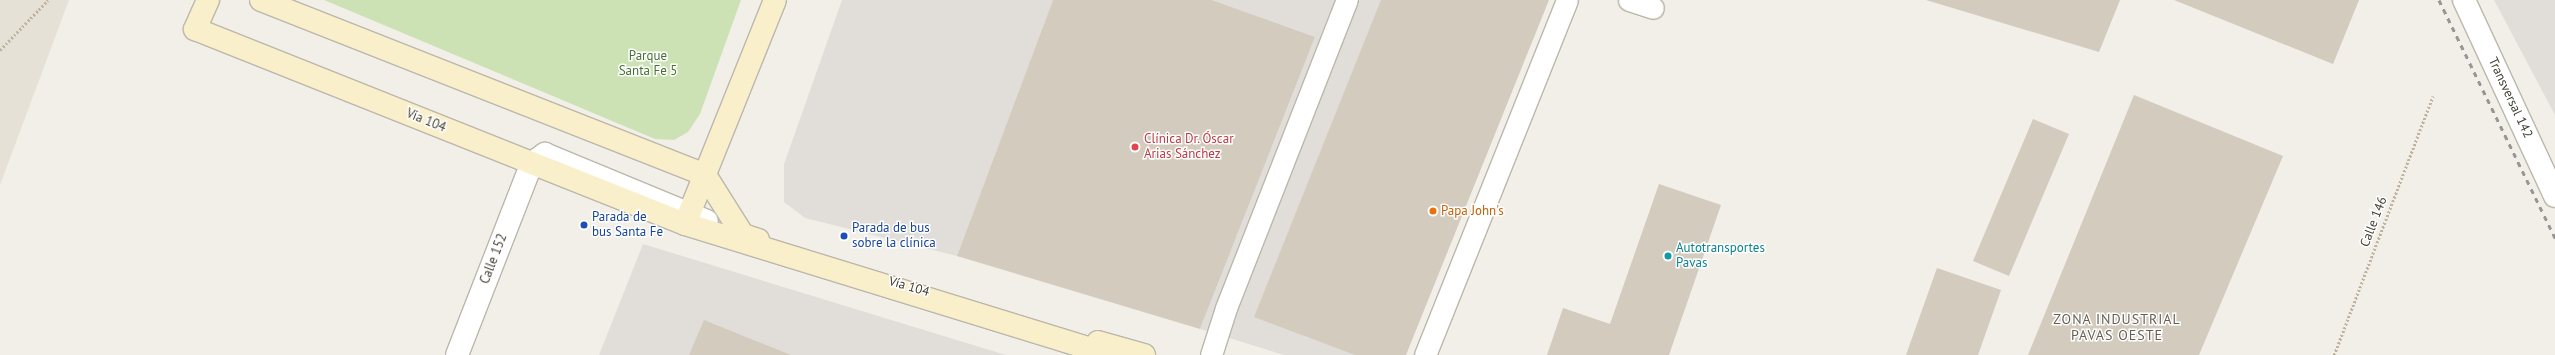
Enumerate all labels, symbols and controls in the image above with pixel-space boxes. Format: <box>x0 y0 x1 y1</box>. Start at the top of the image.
park label: Parque Santa Fe 5 <box>619 49 677 80</box>
street label: Transversal 142 <box>2485 55 2535 141</box>
street label: Vía 104 <box>404 106 448 136</box>
place label: Clínica Dr. Óscar Arias Sánchez <box>1144 132 1235 163</box>
marker: Clínica Dr. Óscar Arias Sánchez <box>1129 141 1141 153</box>
street label: Calle 146 <box>2357 195 2391 249</box>
place label: Papa John's <box>1441 203 1504 219</box>
marker: Papa John's <box>1428 206 1438 216</box>
place label: Parada de bus Santa Fe <box>592 210 663 241</box>
marker: Parada de bus Santa Fe <box>579 220 589 230</box>
place label: Parada de bus sobre la clínica <box>852 221 936 252</box>
marker: Parada de bus sobre la clínica <box>839 231 849 241</box>
street label: Calle 152 <box>477 232 511 286</box>
place label: Autotransportes Pavas <box>1676 241 1765 272</box>
marker: Autotransportes Pavas <box>1663 251 1673 261</box>
street label: Vía 104 <box>887 274 931 300</box>
district label: ZONA INDUSTRIAL PAVAS OESTE <box>2053 311 2181 344</box>

